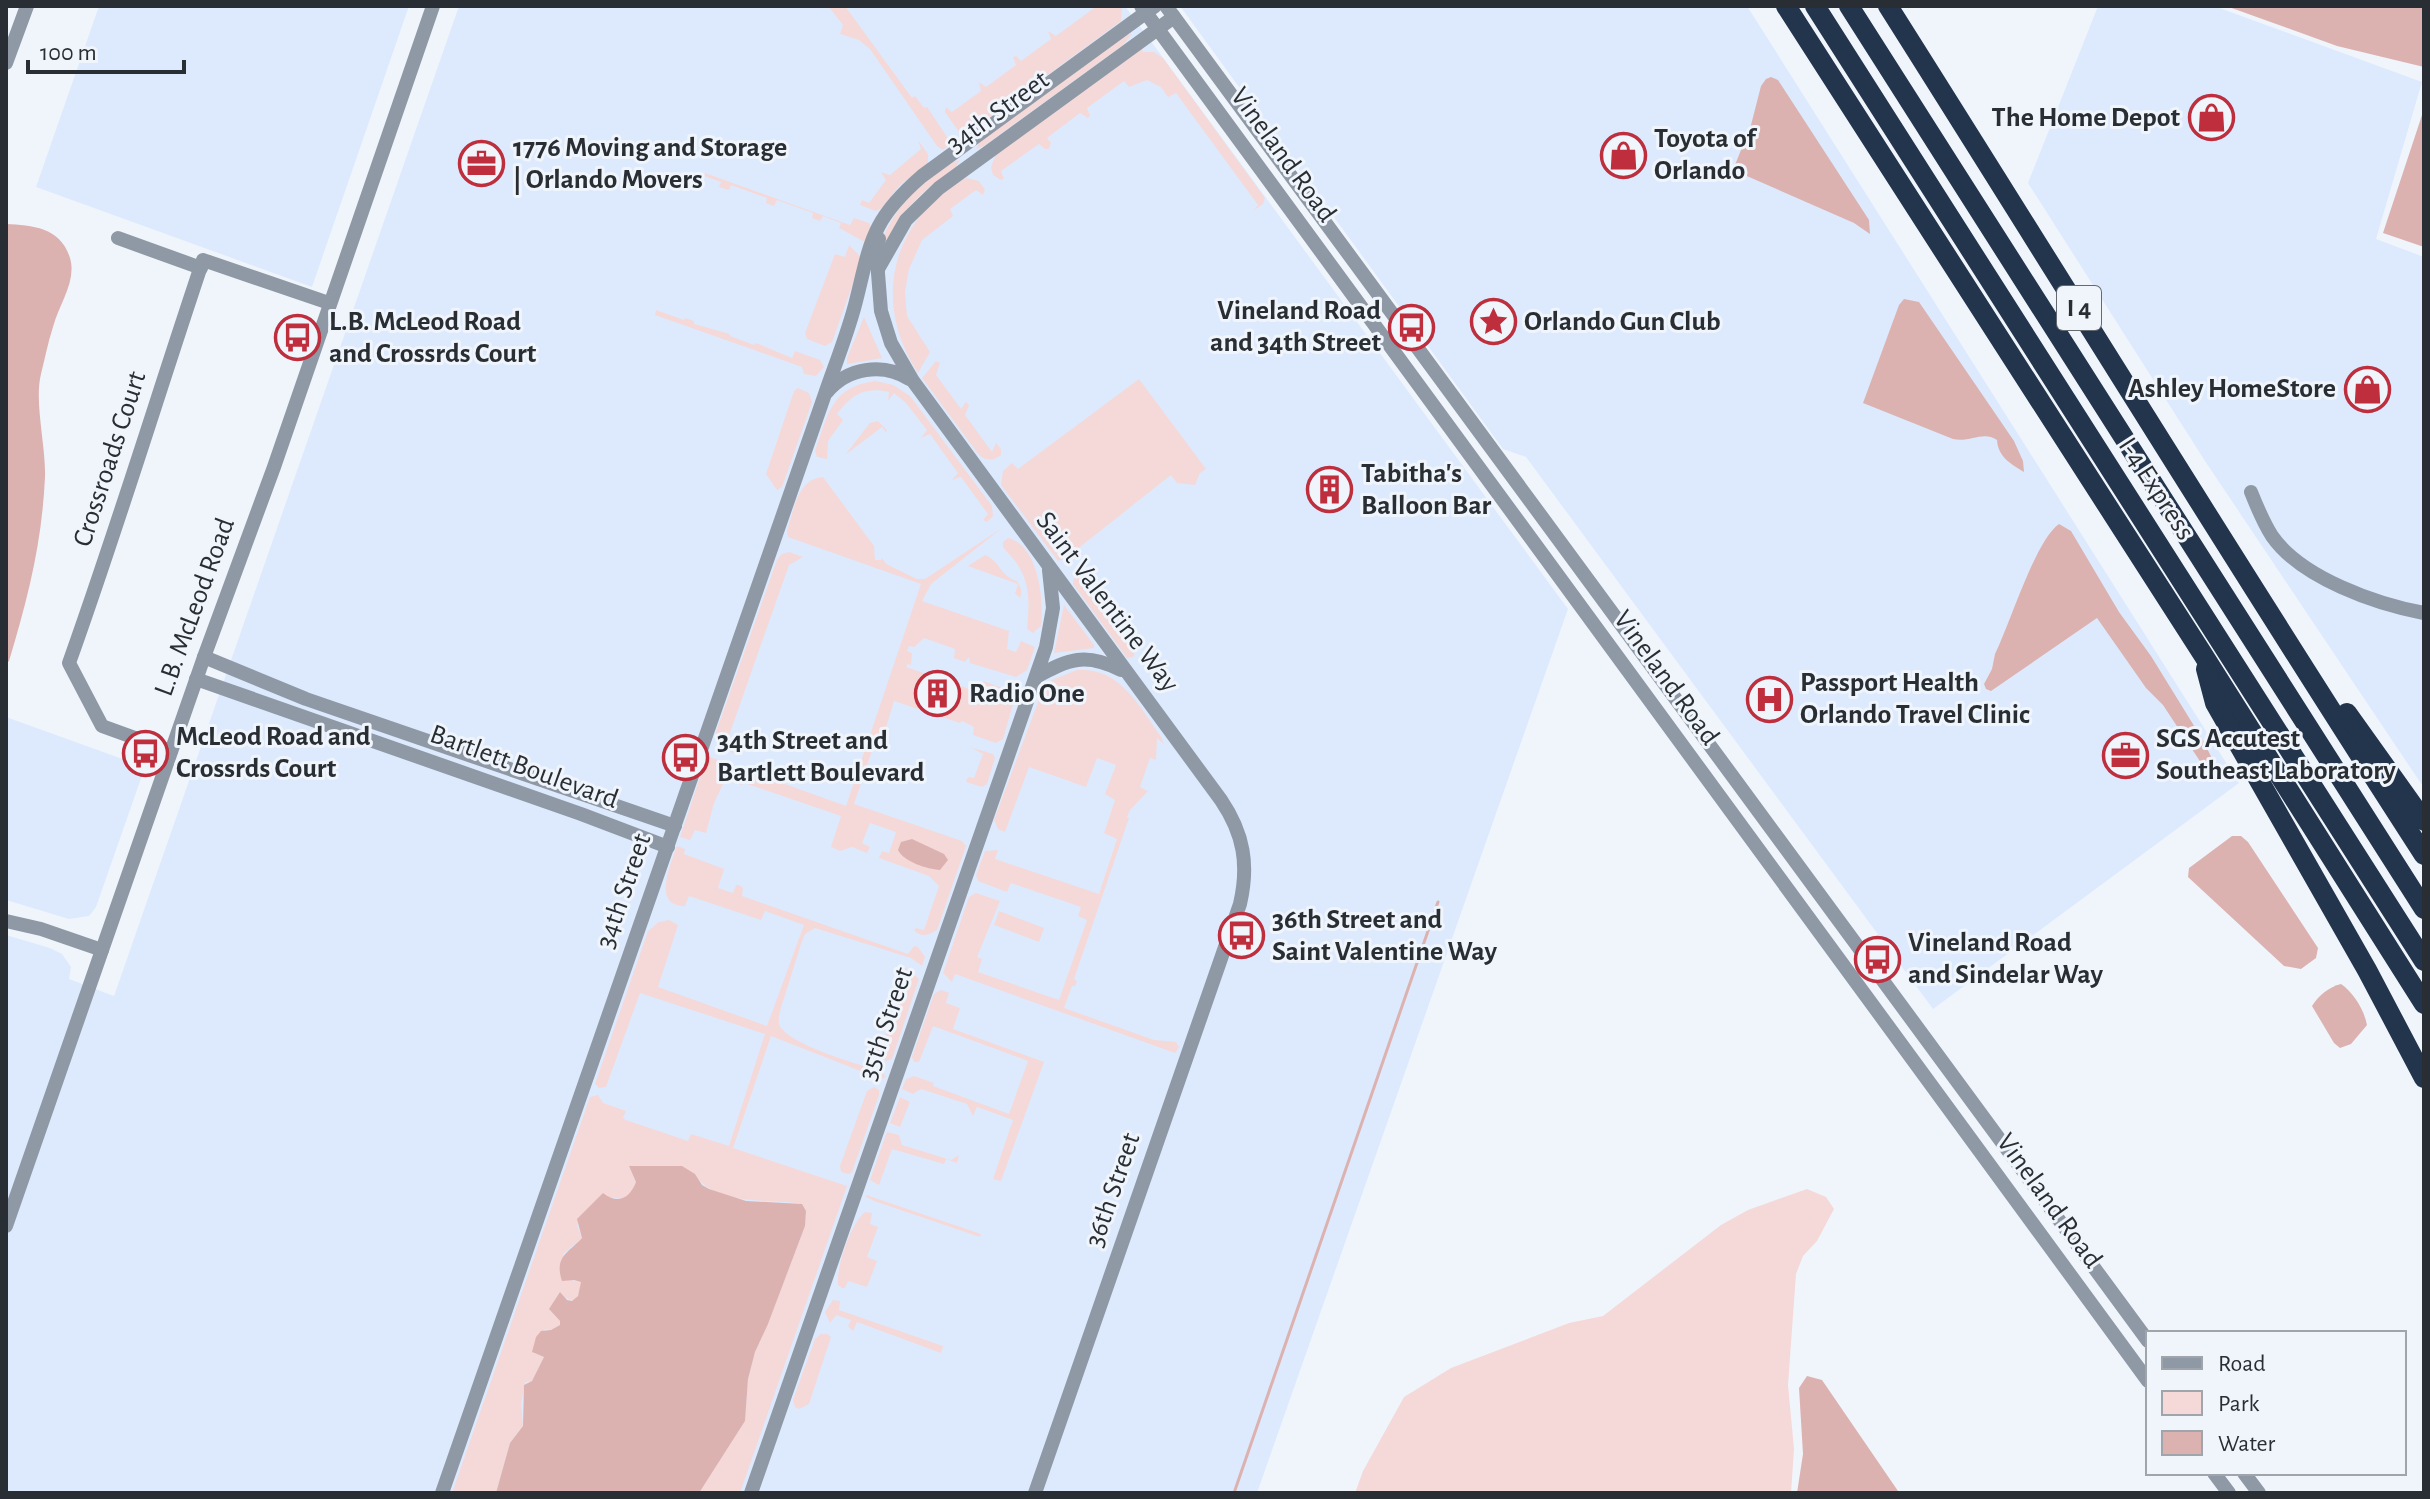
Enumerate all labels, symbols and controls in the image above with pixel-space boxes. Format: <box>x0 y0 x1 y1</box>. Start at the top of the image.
scale bar <box>28 24 184 74</box>
text: 100 m <box>40 41 97 65</box>
street label: 34th Street <box>942 66 1054 158</box>
street label: Vineland Road <box>1225 83 1341 227</box>
shop icon: The Home Depot <box>2187 94 2235 142</box>
place label: The Home Depot <box>1992 104 2181 132</box>
place label: Toyota of Orlando <box>1654 125 1757 185</box>
shop icon: Toyota of Orlando <box>1599 131 1647 179</box>
place label: 1776 Moving and Storage | Orlando Movers <box>513 134 787 196</box>
office icon: 1776 Moving and Storage | Orlando Movers <box>458 140 506 188</box>
road number: I 4 <box>2057 286 2101 330</box>
place label: Vineland Road and 34th Street <box>1210 297 1382 357</box>
place icon: Orlando Gun Club <box>1469 298 1517 346</box>
bus stop icon: Vineland Road and 34th Street <box>1388 303 1436 351</box>
place label: L.B. McLeod Road and Crossrds Court <box>329 308 537 368</box>
place label: Orlando Gun Club <box>1524 308 1721 336</box>
bus stop icon: L.B. McLeod Road and Crossrds Court <box>274 314 322 362</box>
shop icon: Ashley HomeStore <box>2343 365 2391 413</box>
street label: Crossroads Court <box>69 368 152 550</box>
place label: Ashley HomeStore <box>2128 375 2336 403</box>
street label: I-4 Express <box>2113 433 2199 545</box>
place label: Tabitha's Balloon Bar <box>1361 460 1491 520</box>
building icon: Tabitha's Balloon Bar <box>1306 466 1354 514</box>
street label: Saint Valentine Way <box>1030 507 1184 697</box>
street label: L.B. McLeod Road <box>150 514 240 700</box>
street label: Vineland Road <box>1608 606 1724 750</box>
place label: Passport Health Orlando Travel Clinic <box>1800 669 2030 729</box>
building icon: Radio One <box>914 670 962 718</box>
hospital icon: Passport Health Orlando Travel Clinic <box>1745 675 1793 723</box>
place label: Radio One <box>969 680 1085 708</box>
street label: Bartlett Boulevard <box>426 720 622 814</box>
place label: McLeod Road and Crossrds Court <box>176 723 371 783</box>
place label: SGS Accutest Southeast Laboratory <box>2156 725 2396 785</box>
place label: 34th Street and Bartlett Boulevard <box>717 727 925 787</box>
bus stop icon: McLeod Road and Crossrds Court <box>121 729 169 777</box>
office icon: SGS Accutest Southeast Laboratory <box>2101 731 2149 779</box>
bus stop icon: 34th Street and Bartlett Boulevard <box>662 733 710 781</box>
street label: 34th Street <box>591 830 657 952</box>
place label: 36th Street and Saint Valentine Way <box>1272 906 1497 966</box>
bus stop icon: 36th Street and Saint Valentine Way <box>1217 912 1265 960</box>
place label: Vineland Road and Sindelar Way <box>1908 929 2104 989</box>
bus stop icon: Vineland Road and Sindelar Way <box>1853 935 1901 983</box>
street label: 35th Street <box>854 964 918 1084</box>
street label: 36th Street <box>1080 1129 1146 1251</box>
street label: Vineland Road <box>1991 1129 2107 1273</box>
legend <box>2146 1331 2406 1475</box>
text: Road <box>2218 1352 2266 1376</box>
text: Park <box>2218 1392 2259 1416</box>
text: Water <box>2218 1432 2276 1456</box>

